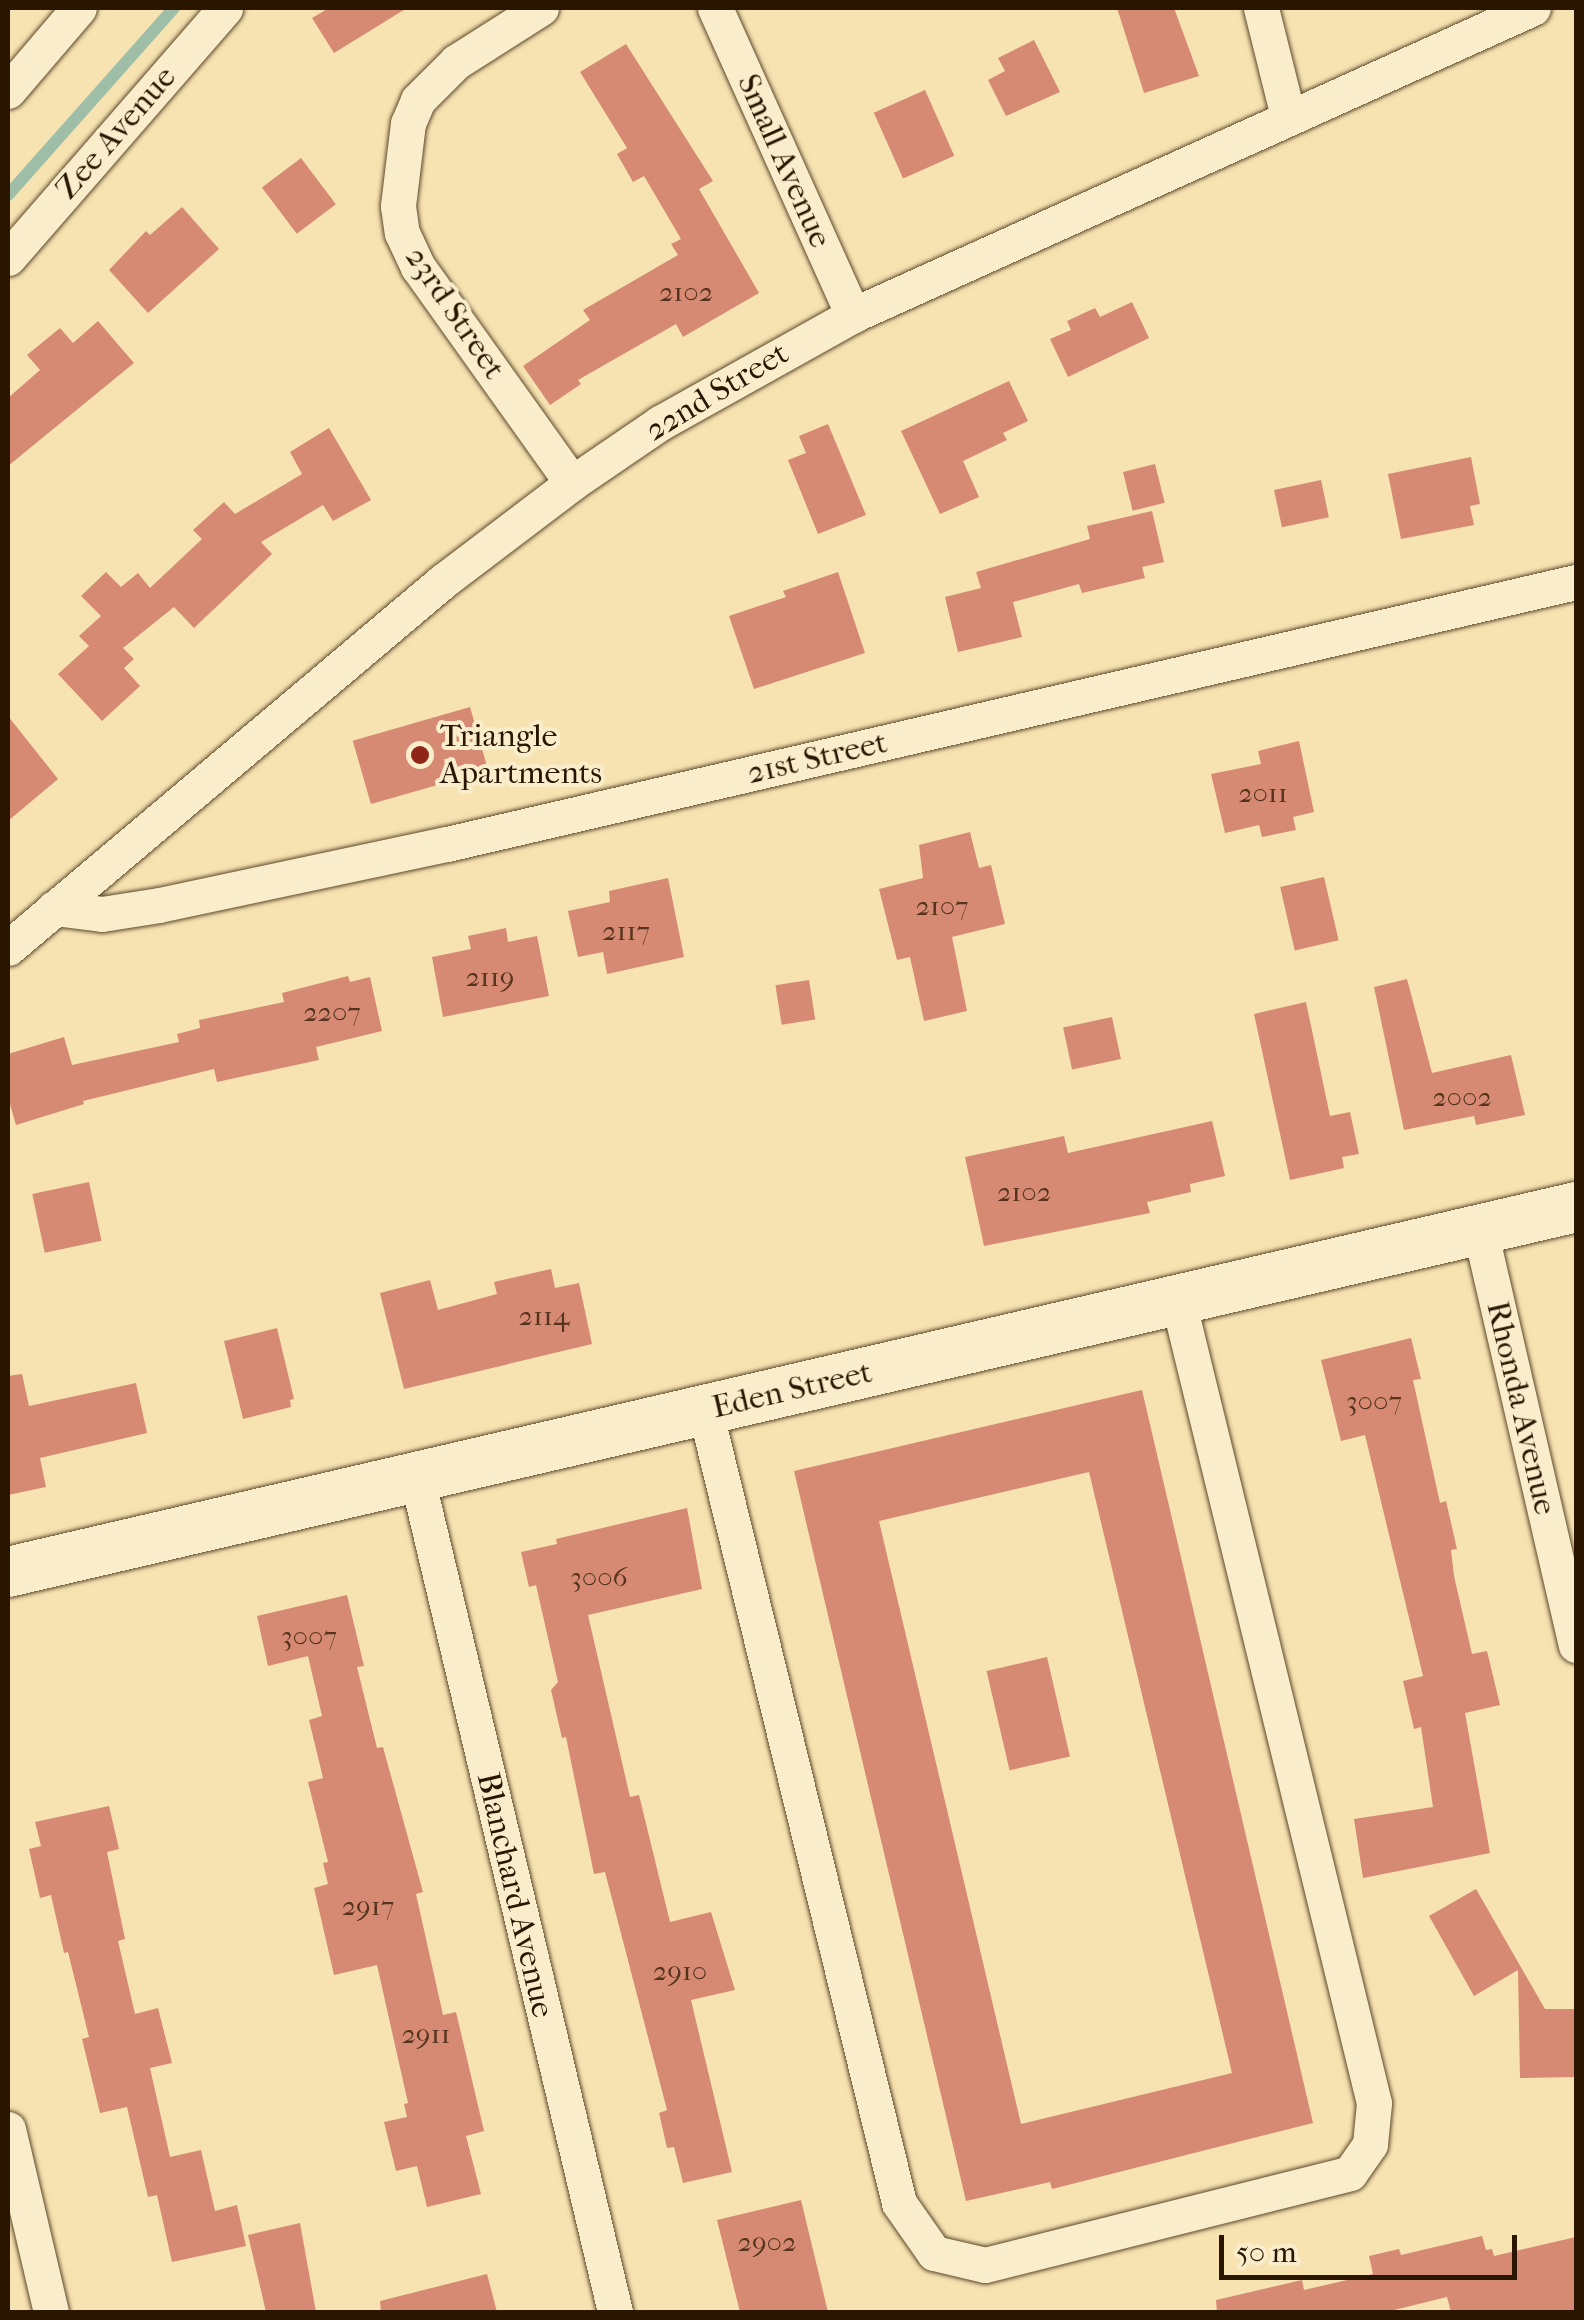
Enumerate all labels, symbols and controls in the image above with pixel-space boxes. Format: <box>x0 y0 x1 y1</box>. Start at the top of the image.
street label: Zee Avenue <box>48 59 184 207</box>
street label: Small Avenue <box>729 68 839 254</box>
street label: 23rd Street <box>397 239 513 387</box>
house number: 2102 <box>659 275 713 309</box>
street label: 22nd Street <box>639 334 795 450</box>
place label: Triangle Apartments <box>440 718 602 793</box>
street label: 21st Street <box>743 723 891 793</box>
marker: Triangle Apartments <box>409 744 431 766</box>
house number: 2011 <box>1238 776 1288 810</box>
house number: 2107 <box>915 889 969 923</box>
house number: 2117 <box>602 914 650 948</box>
house number: 2119 <box>465 960 515 994</box>
house number: 2207 <box>303 995 361 1029</box>
house number: 2002 <box>1432 1080 1492 1114</box>
house number: 2102 <box>997 1175 1051 1209</box>
street label: Rhonda Avenue <box>1478 1298 1564 1518</box>
house number: 2114 <box>519 1299 569 1333</box>
street label: Eden Street <box>708 1353 876 1427</box>
house number: 3007 <box>1346 1384 1402 1418</box>
house number: 3006 <box>570 1560 628 1594</box>
house number: 3007 <box>281 1619 337 1653</box>
street label: Blanchard Avenue <box>468 1769 562 2021</box>
house number: 2917 <box>342 1889 394 1923</box>
house number: 2910 <box>653 1954 707 1988</box>
house number: 2911 <box>401 2017 451 2051</box>
scale bar <box>1224 2215 1522 2277</box>
house number: 2902 <box>738 2225 796 2259</box>
text: 50 m <box>1236 2235 1297 2270</box>

